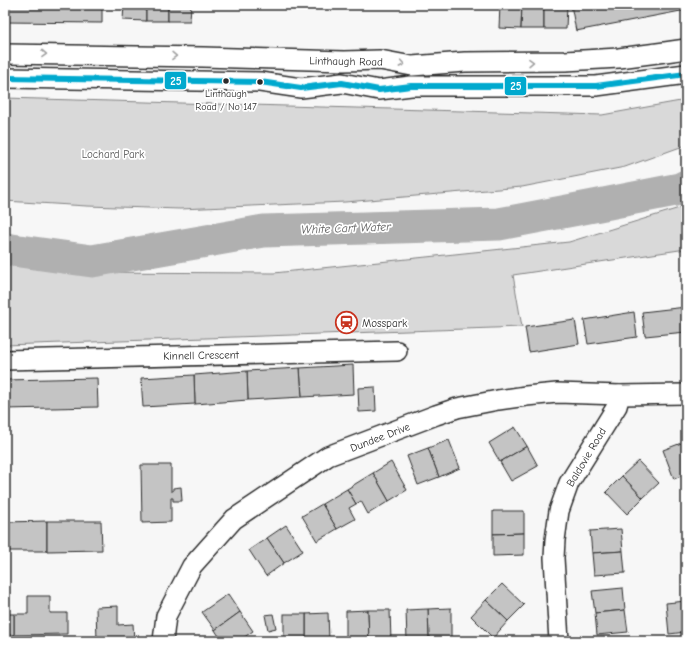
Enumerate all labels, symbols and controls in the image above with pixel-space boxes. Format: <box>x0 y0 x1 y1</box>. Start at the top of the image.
one-way arrow <box>41 50 47 59</box>
one-way arrow <box>171 52 177 60</box>
street label: Linthaugh Road <box>309 54 383 69</box>
one-way arrow <box>528 58 534 66</box>
one-way arrow <box>398 59 405 67</box>
line badge: 25 <box>164 71 187 90</box>
text: 25 <box>170 75 182 88</box>
marker: Linthaugh Road / No 147 <box>221 76 231 86</box>
line badge: 25 <box>504 76 527 96</box>
unlabelled marker <box>255 77 265 87</box>
text: 25 <box>510 80 522 93</box>
place label: Linthaugh Road / No 147 <box>195 88 257 113</box>
park label: Lochard Park <box>82 148 145 161</box>
water label: White Cart Water <box>301 219 392 237</box>
station icon: Mosspark <box>333 310 359 336</box>
place label: Mosspark <box>362 317 408 330</box>
street label: Kinnell Crescent <box>163 348 240 363</box>
street label: Dundee Drive <box>349 420 412 455</box>
street label: Baldovie Road <box>564 425 609 489</box>

